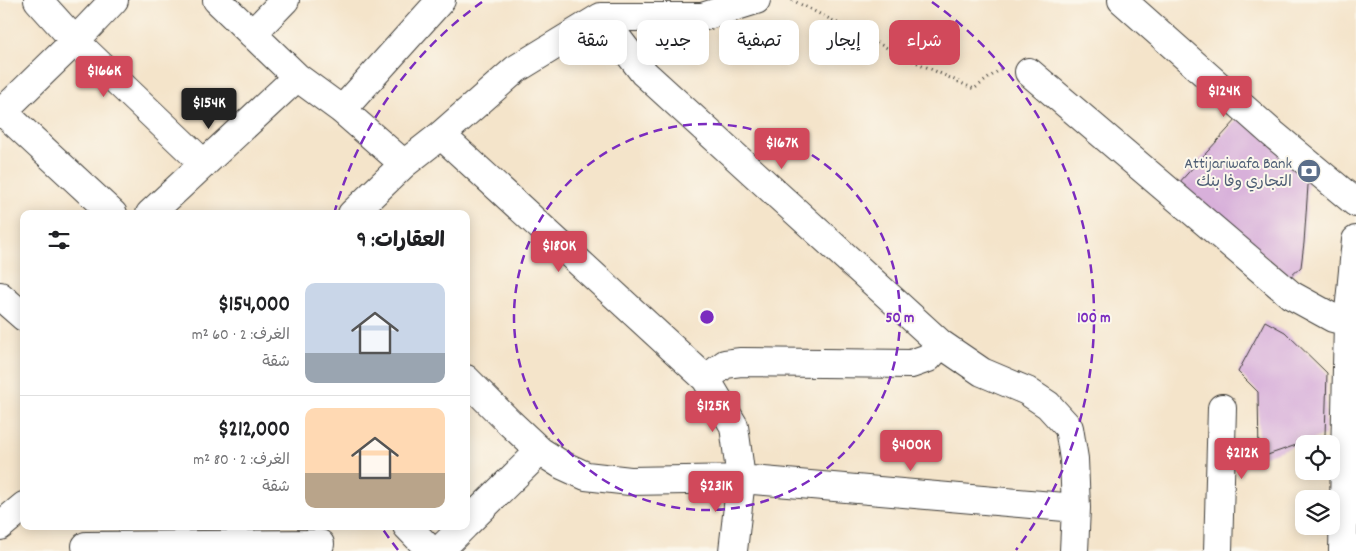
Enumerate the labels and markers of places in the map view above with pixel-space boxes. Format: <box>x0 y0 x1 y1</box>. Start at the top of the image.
pin: $166K <box>69 56 139 98</box>
pin: $124K <box>1189 76 1259 118</box>
pin: $154K <box>174 88 244 130</box>
pin: $167K <box>747 128 817 170</box>
place label: Attijariwafa Bank التجاري وفا بنك <box>1184 153 1292 194</box>
bank icon: Attijariwafa Bank التجاري وفا بنك <box>1296 158 1322 184</box>
pin: $180K <box>524 230 594 273</box>
centre of rings <box>698 308 716 326</box>
pin: $125K <box>678 390 748 433</box>
pin: $400K <box>876 430 946 472</box>
pin: $212K <box>1207 438 1277 480</box>
pin: $231K <box>681 470 751 513</box>

